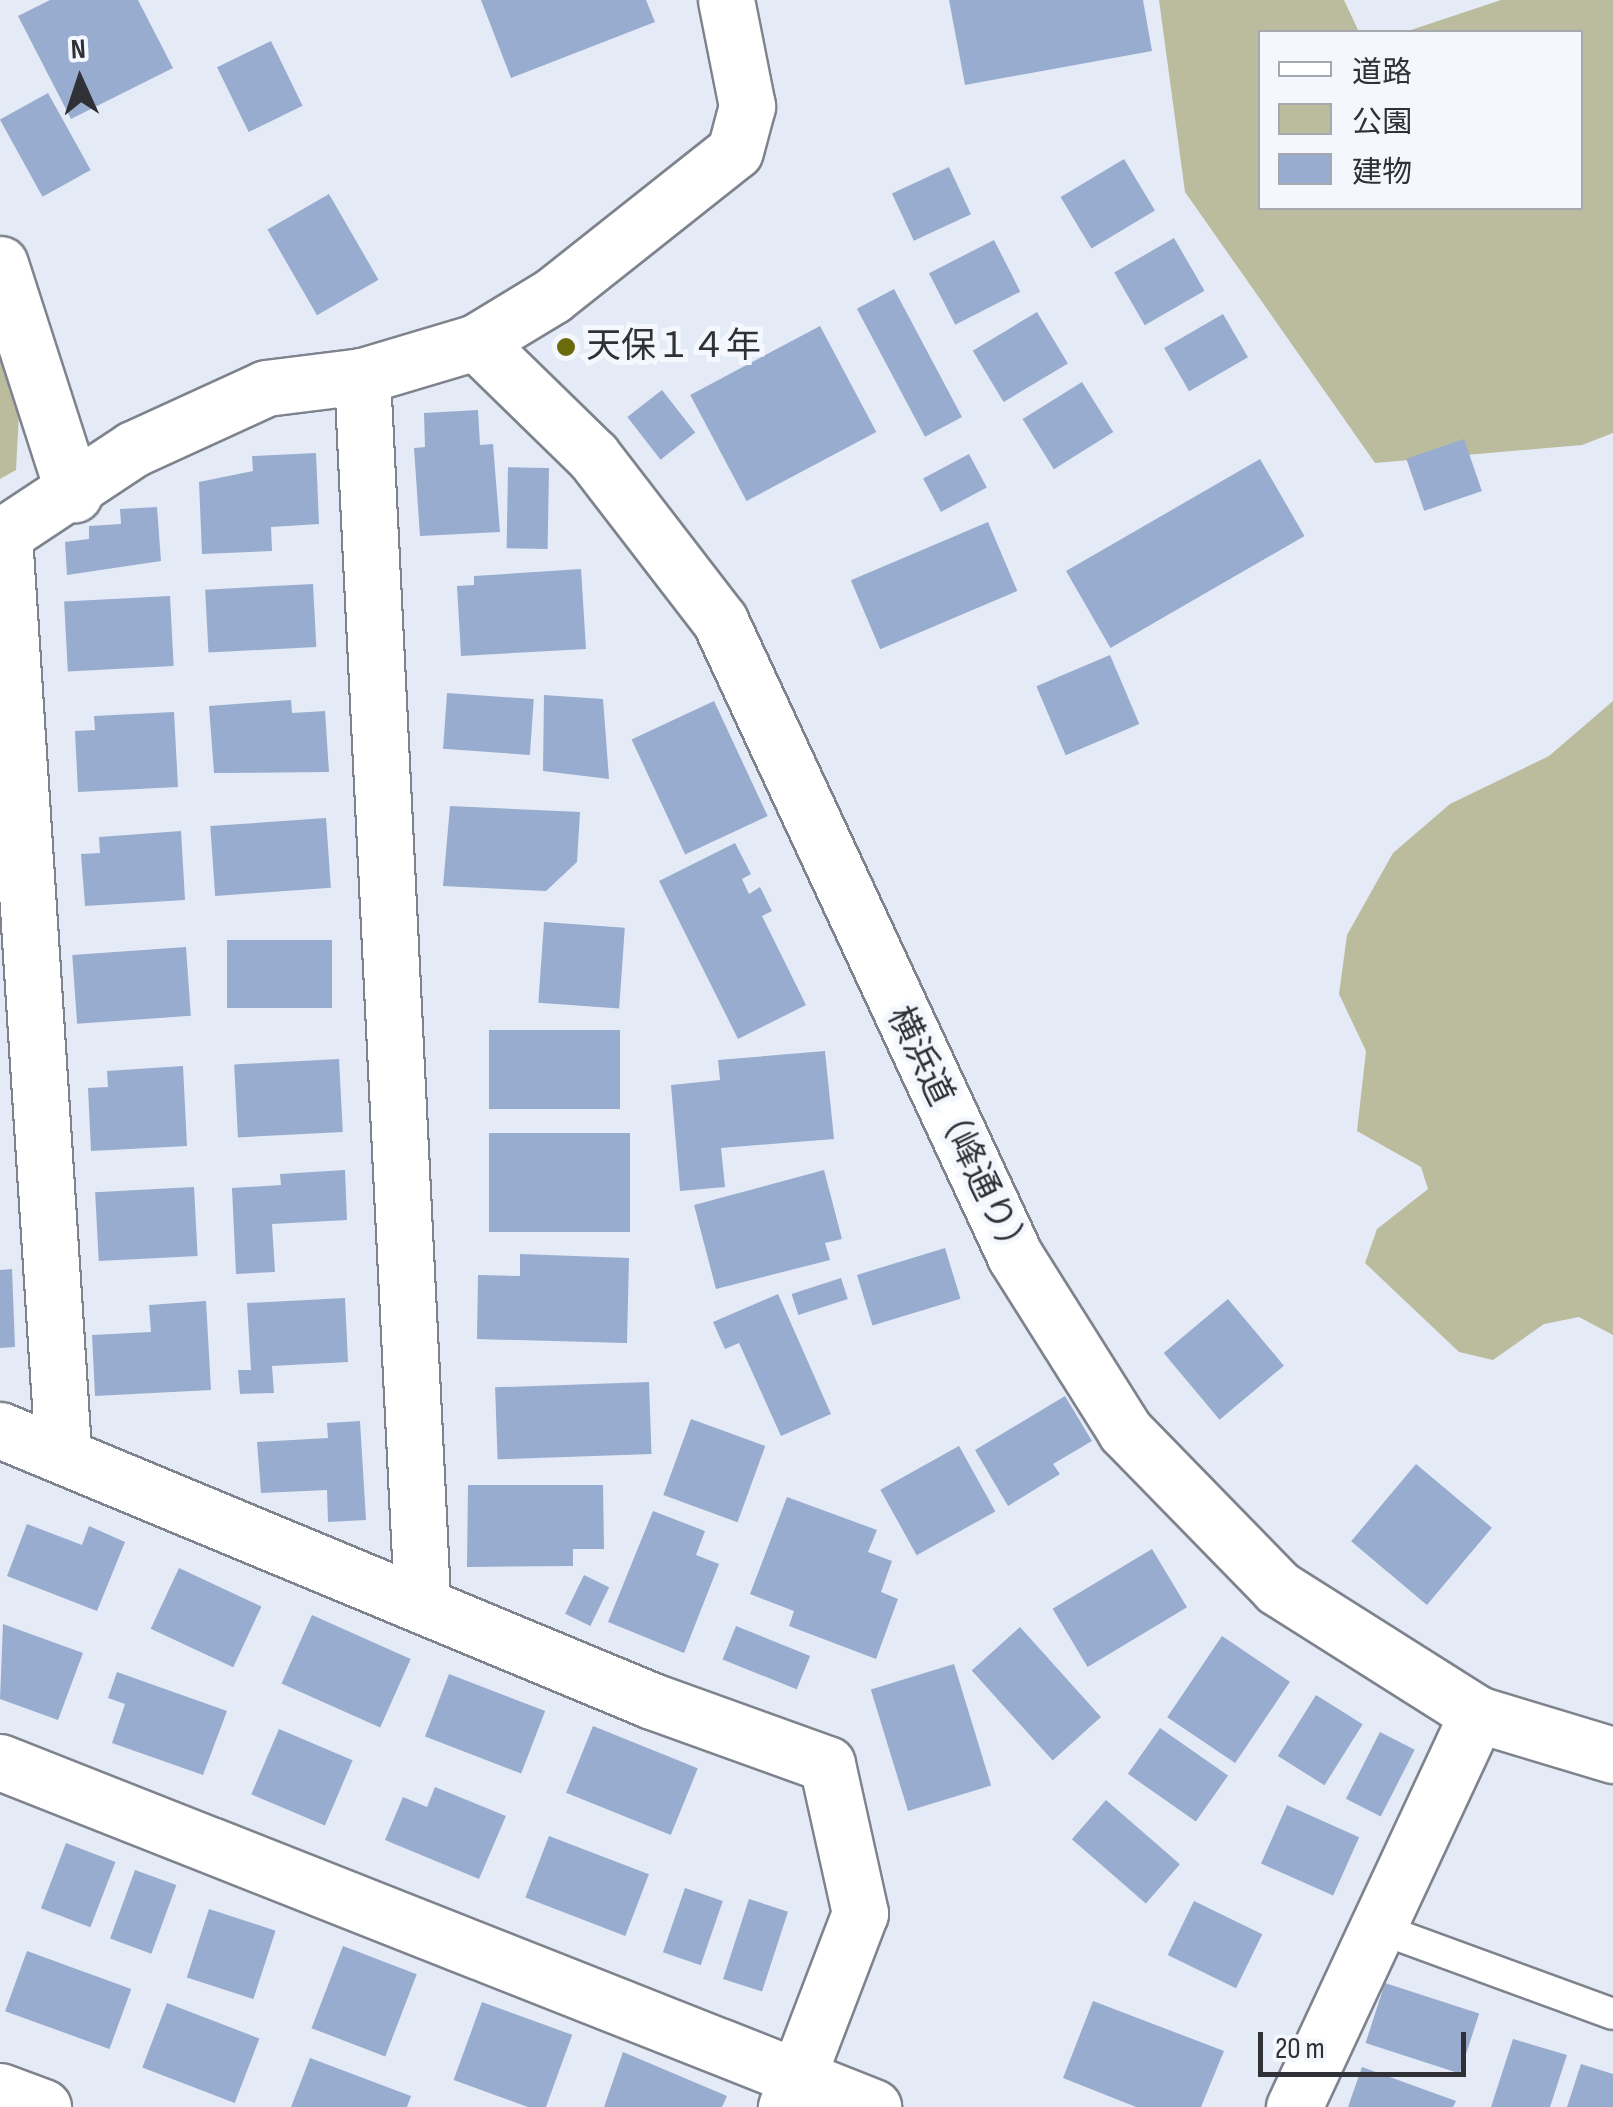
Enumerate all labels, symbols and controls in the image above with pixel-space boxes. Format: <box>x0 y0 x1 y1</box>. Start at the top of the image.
north arrow <box>30 30 130 130</box>
legend <box>1258 30 1583 210</box>
text: N <box>70 33 87 66</box>
text: 道路 <box>1352 55 1412 91</box>
text: 公園 <box>1352 105 1412 141</box>
text: 建物 <box>1352 155 1412 191</box>
place label: 天保１４年 <box>586 326 761 368</box>
marker: 天保１４年 <box>555 336 577 358</box>
street label: 横浜道（峰通り） <box>878 1000 1038 1270</box>
scale bar <box>1263 2012 1470 2074</box>
text: 20 m <box>1275 2031 1325 2067</box>

